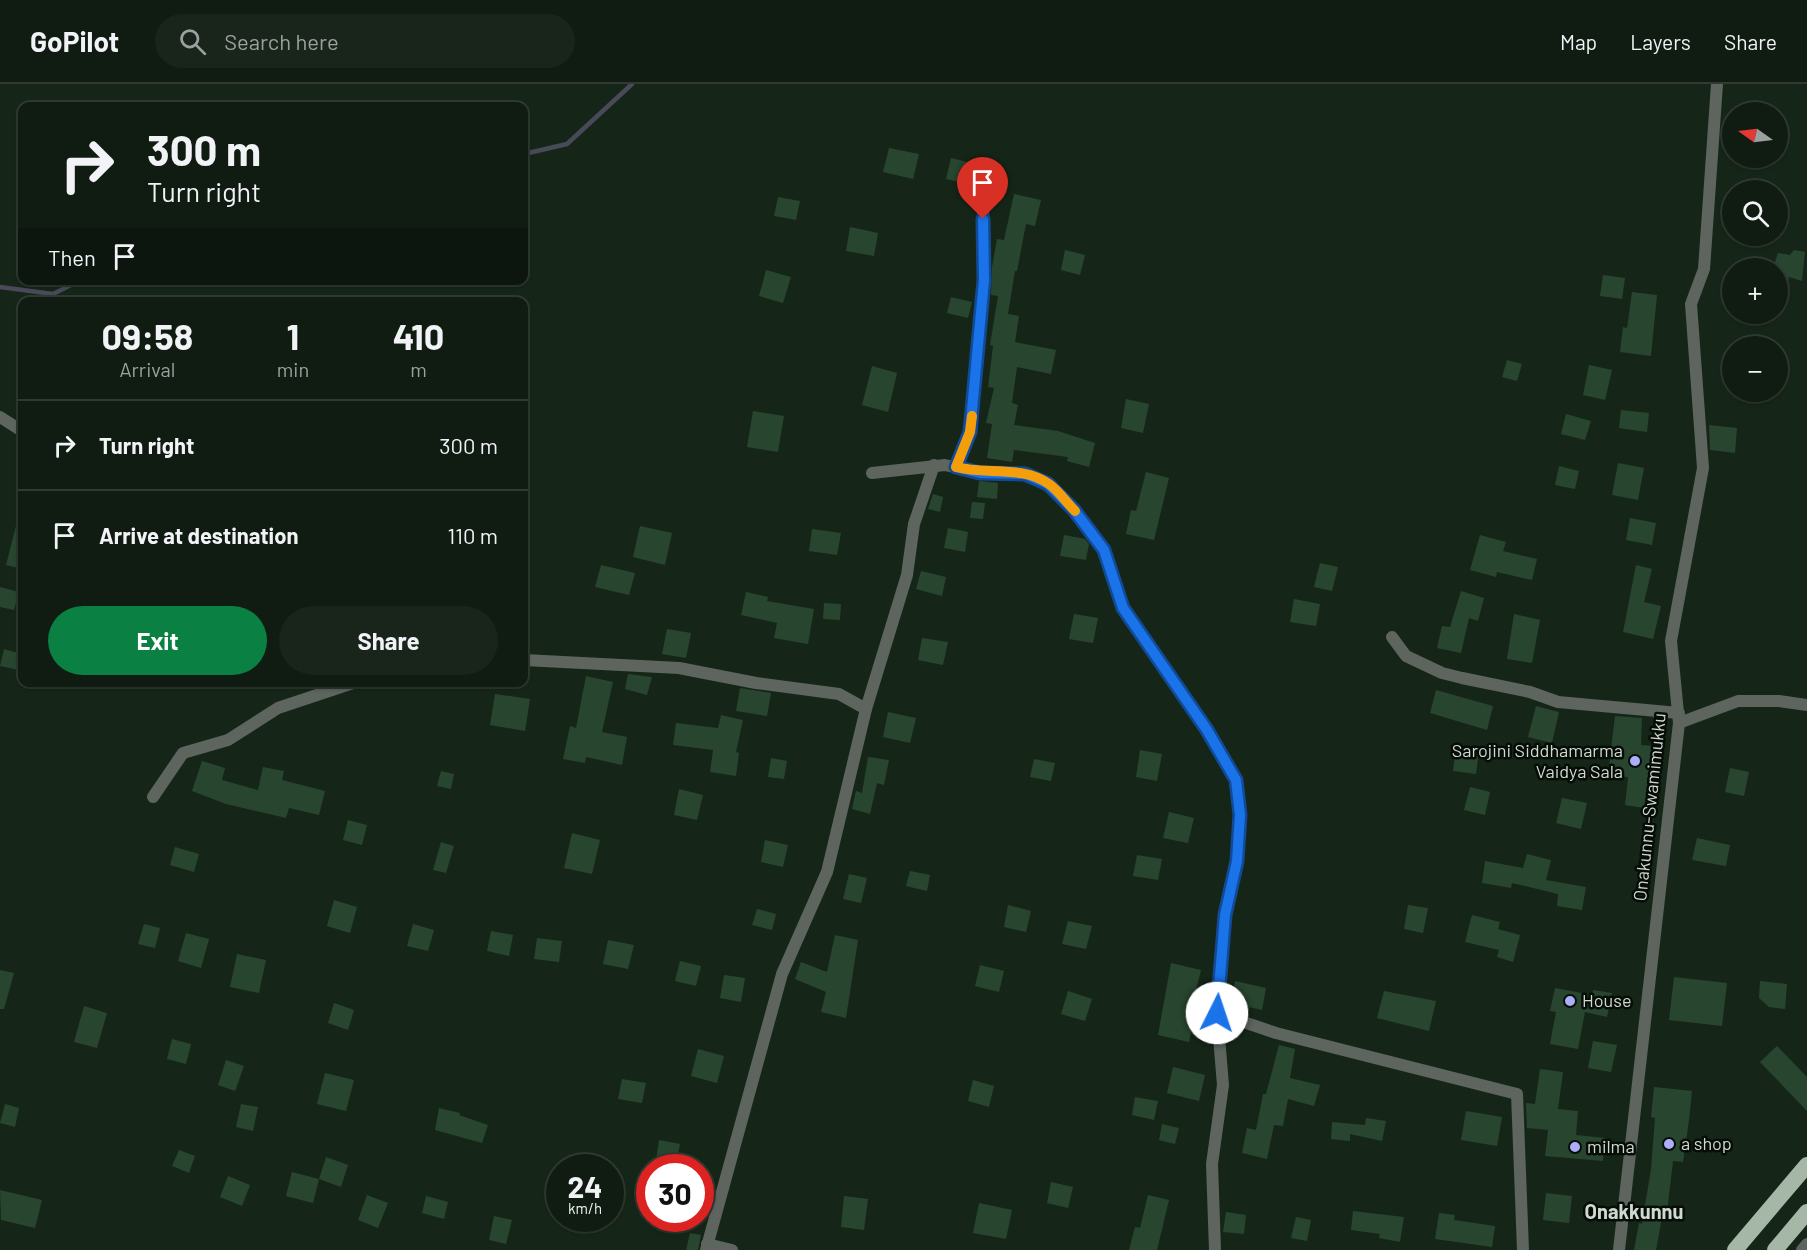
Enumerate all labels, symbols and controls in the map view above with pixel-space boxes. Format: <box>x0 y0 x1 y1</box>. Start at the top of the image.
search box <box>155 14 575 68</box>
text: GoPilot <box>30 24 119 58</box>
icon: search <box>176 25 209 58</box>
text: Search here <box>224 28 339 54</box>
text: Map <box>1560 29 1597 54</box>
text: Layers <box>1630 29 1691 54</box>
text: Share <box>1724 29 1777 54</box>
north arrow <box>1722 102 1788 168</box>
map controls <box>1722 102 1788 402</box>
text: 300 m <box>147 124 261 174</box>
icon: right <box>48 126 126 204</box>
pin <box>957 157 1008 219</box>
icon: arrive <box>966 166 999 199</box>
text: Turn right <box>147 175 261 207</box>
button: search <box>1722 180 1788 246</box>
icon: arrive <box>108 240 141 273</box>
text: Then <box>48 244 96 270</box>
button: + <box>1722 258 1788 324</box>
text: 09:58 <box>102 314 193 357</box>
text: 1 <box>287 314 299 357</box>
text: 410 <box>393 314 444 357</box>
button: − <box>1722 336 1788 402</box>
text: Arrival <box>119 357 175 381</box>
text: min <box>277 357 309 381</box>
text: m <box>410 357 427 381</box>
icon: right <box>48 429 81 462</box>
text: Turn right <box>99 432 194 458</box>
text: 300 m <box>439 432 498 458</box>
icon: arrive <box>48 519 81 552</box>
text: Arrive at destination <box>99 522 298 548</box>
text: 110 m <box>448 522 498 548</box>
button: Exit <box>48 606 267 675</box>
button: Share <box>279 606 498 675</box>
street label: Onakunnu-Swamimukku <box>1628 712 1670 902</box>
place label: Sarojini Siddhamarma Vaidya Sala <box>1452 739 1623 782</box>
marker: Sarojini Siddhamarma Vaidya Sala <box>1628 754 1642 768</box>
position arrow <box>1185 981 1249 1045</box>
place label: House <box>1582 989 1631 1011</box>
marker: House <box>1563 994 1577 1008</box>
place label: a shop <box>1681 1132 1732 1154</box>
place label: milma <box>1587 1135 1635 1157</box>
marker: a shop <box>1662 1137 1676 1151</box>
marker: milma <box>1568 1140 1582 1154</box>
speed limit sign: 30 <box>636 1154 714 1232</box>
text: 24 <box>568 1168 602 1204</box>
text: km/h <box>568 1199 602 1217</box>
district label: Onakkunnu <box>1585 1199 1683 1223</box>

